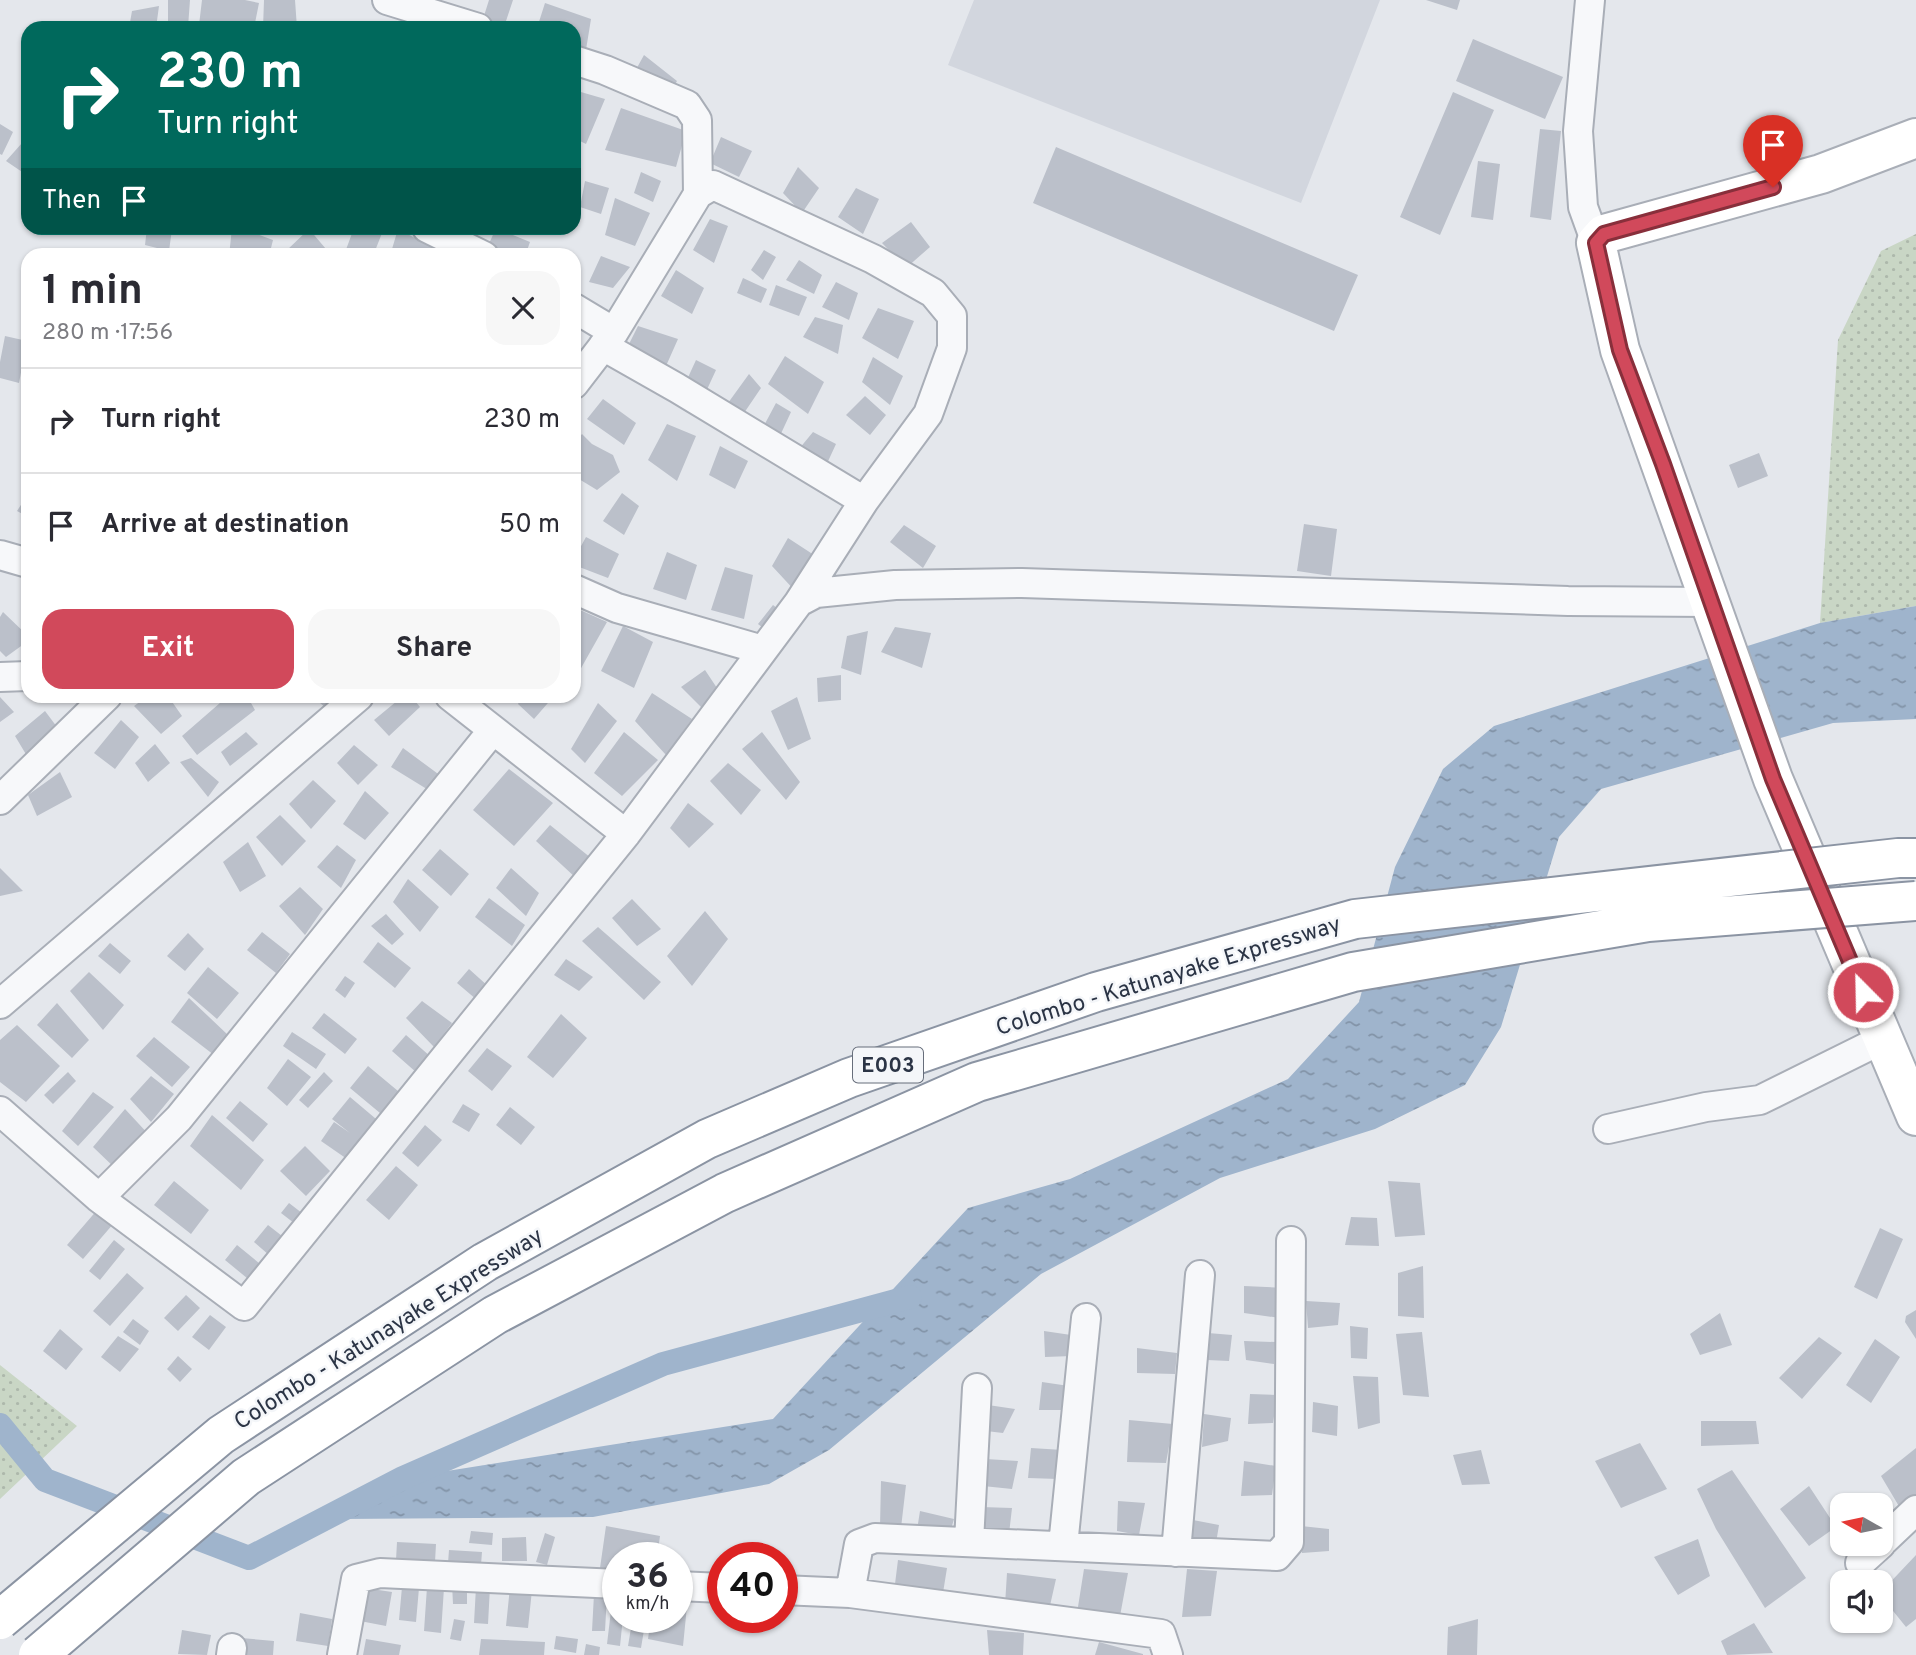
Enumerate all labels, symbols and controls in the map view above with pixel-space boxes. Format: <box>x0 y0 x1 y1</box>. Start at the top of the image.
text: 230 m <box>157 44 303 106</box>
icon: right <box>42 49 133 140</box>
text: Turn right <box>157 105 299 145</box>
pin <box>1743 115 1803 187</box>
icon: arrive <box>1754 126 1792 164</box>
icon: arrive <box>115 182 153 220</box>
text: Then <box>42 185 101 218</box>
text: 1 min <box>42 266 143 319</box>
button: close <box>486 271 560 345</box>
text: 280 m · 17:56 <box>42 319 173 348</box>
icon: right <box>42 402 80 440</box>
text: Turn right <box>101 404 221 437</box>
text: 230 m <box>484 404 560 437</box>
icon: arrive <box>42 507 80 545</box>
text: Arrive at destination <box>101 509 349 542</box>
text: 50 m <box>499 509 560 542</box>
button: Exit <box>42 609 294 689</box>
button: Share <box>308 609 560 689</box>
street label: Colombo - Katunayake Expressway <box>993 911 1345 1044</box>
position arrow <box>1826 955 1900 1029</box>
road number: E003 <box>853 1048 923 1082</box>
street label: Colombo - Katunayake Expressway <box>229 1223 549 1438</box>
north arrow <box>1830 1493 1894 1556</box>
map controls <box>1830 1493 1893 1633</box>
speed limit sign: 40 <box>707 1542 798 1633</box>
text: 36 <box>626 1556 669 1600</box>
button: sound <box>1830 1570 1893 1633</box>
text: km/h <box>626 1593 669 1616</box>

